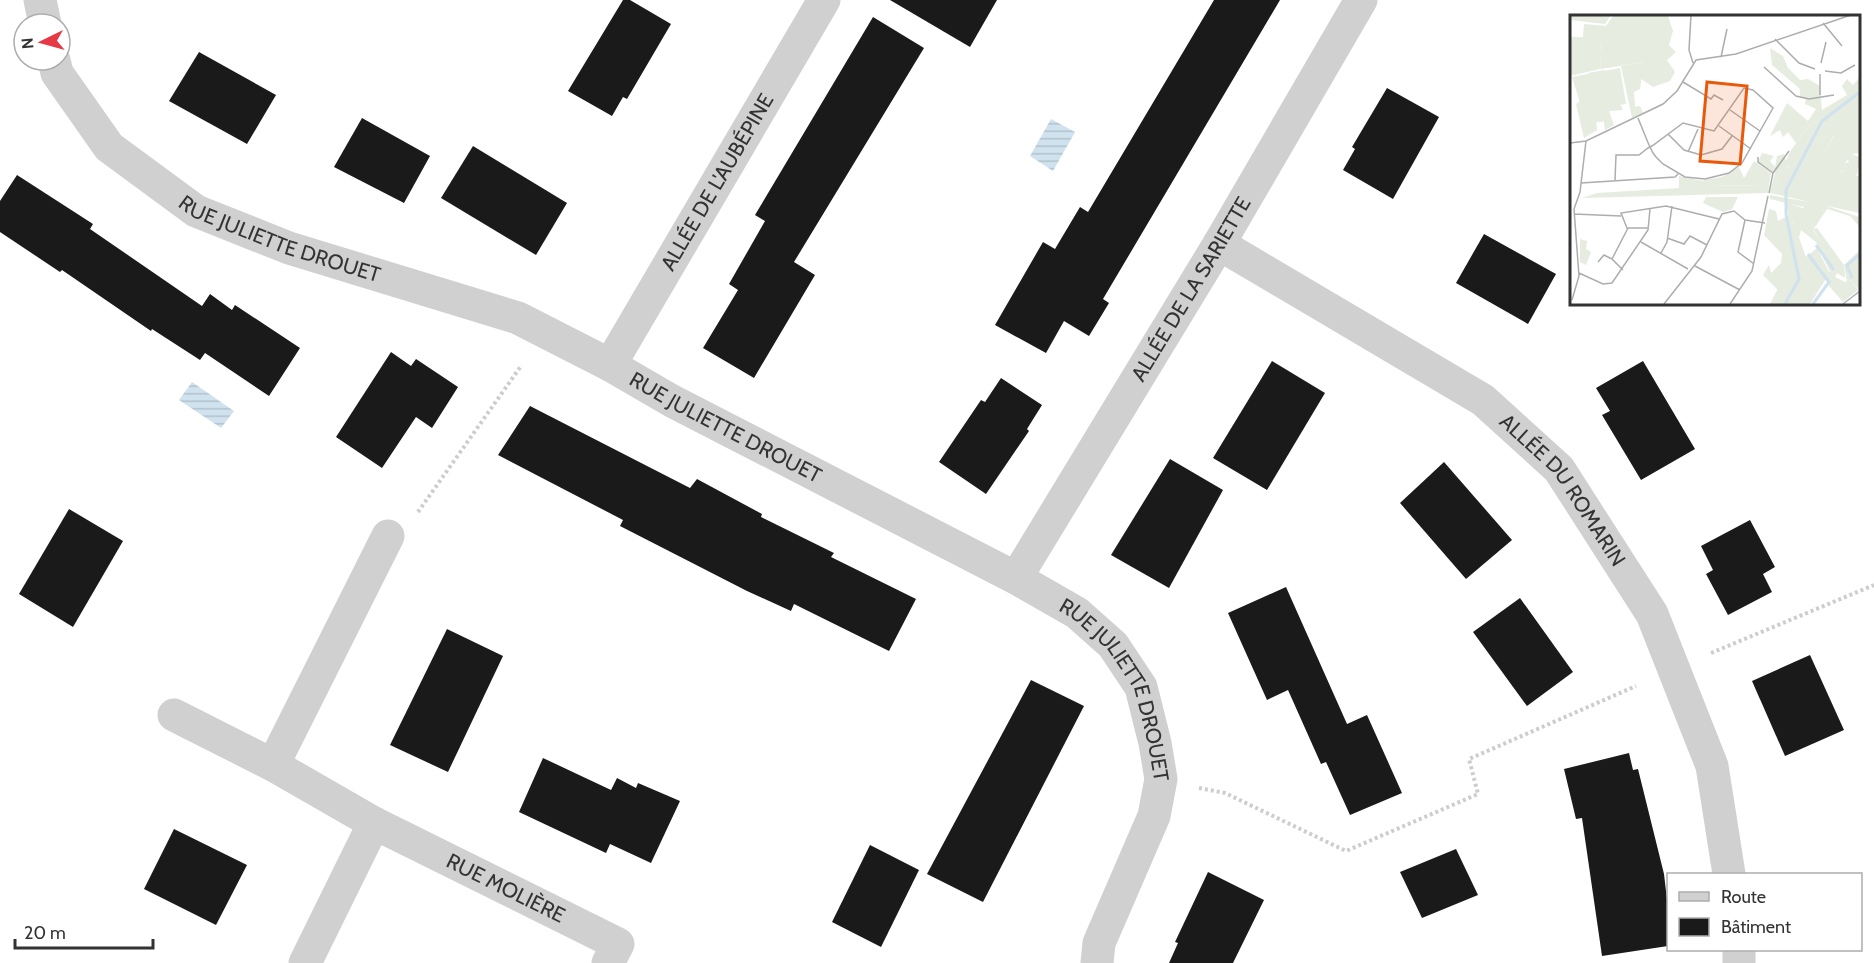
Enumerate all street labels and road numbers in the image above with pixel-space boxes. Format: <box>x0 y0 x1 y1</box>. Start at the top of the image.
street label: ALLÉE DE L'AUBÉPINE <box>655 89 778 275</box>
street label: RUE JULIETTE DROUET <box>174 190 383 287</box>
street label: ALLÉE DE LA SARIETTE <box>1126 192 1256 385</box>
street label: RUE JULIETTE DROUET <box>625 366 826 488</box>
street label: ALLÉE DU ROMARIN <box>1495 408 1631 571</box>
street label: RUE JULIETTE DROUET <box>1055 593 1174 783</box>
street label: RUE MOLIÈRE <box>442 848 569 928</box>

